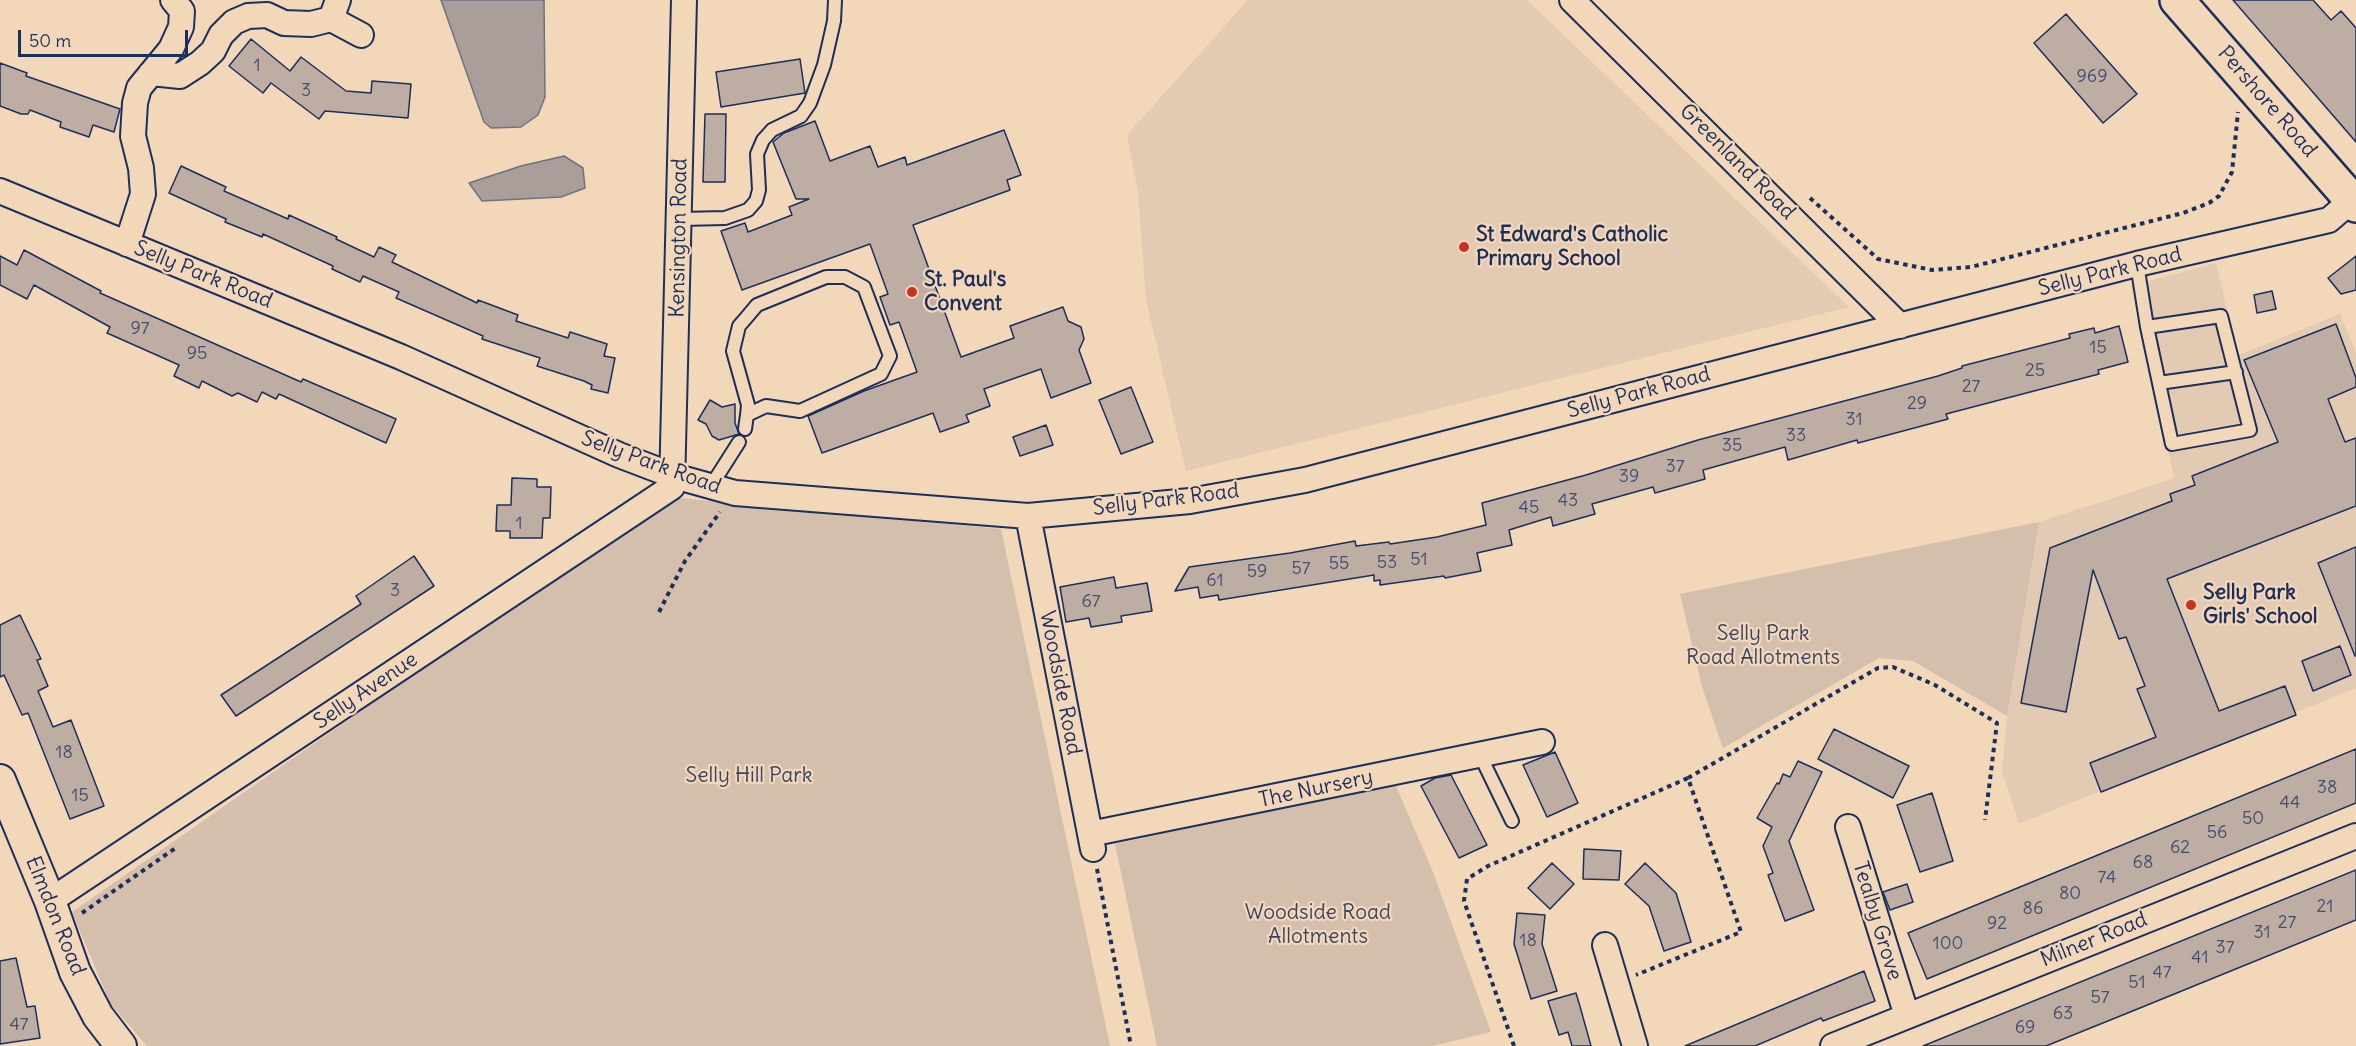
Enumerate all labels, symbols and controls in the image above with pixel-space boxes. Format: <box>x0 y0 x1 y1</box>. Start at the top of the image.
scale bar <box>21 18 190 56</box>
text: 50 m <box>29 29 71 52</box>
street label: Pershore Road <box>2212 41 2322 163</box>
house number: 1 <box>253 55 261 77</box>
house number: 969 <box>2076 66 2108 88</box>
house number: 3 <box>301 80 311 102</box>
street label: Greenland Road <box>1674 99 1800 225</box>
street label: Kensington Road <box>665 158 693 318</box>
place label: St Edward's Catholic Primary School <box>1476 222 1668 272</box>
street label: Selly Park Road <box>130 236 276 314</box>
marker: St Edward's Catholic Primary School <box>1457 240 1471 254</box>
street label: Selly Park Road <box>2036 242 2184 302</box>
place label: St. Paul's Convent <box>924 267 1006 317</box>
marker: St. Paul's Convent <box>905 285 919 299</box>
house number: 97 <box>130 318 150 340</box>
house number: 15 <box>2089 337 2107 359</box>
house number: 95 <box>187 343 207 365</box>
house number: 25 <box>2025 360 2045 382</box>
street label: Selly Park Road <box>1565 362 1713 424</box>
house number: 27 <box>1962 376 1980 398</box>
house number: 29 <box>1907 393 1927 415</box>
house number: 31 <box>1845 409 1863 431</box>
house number: 33 <box>1786 425 1806 447</box>
street label: Selly Park Road <box>578 426 724 500</box>
house number: 35 <box>1722 435 1742 457</box>
house number: 37 <box>1665 456 1685 478</box>
house number: 39 <box>1619 466 1639 488</box>
street label: Selly Park Road <box>1092 479 1240 521</box>
house number: 43 <box>1558 490 1578 512</box>
house number: 45 <box>1519 497 1539 519</box>
house number: 1 <box>515 513 523 535</box>
house number: 51 <box>1410 549 1428 571</box>
house number: 53 <box>1377 552 1397 574</box>
house number: 55 <box>1329 553 1349 575</box>
house number: 57 <box>1291 558 1311 580</box>
house number: 59 <box>1247 561 1267 583</box>
house number: 61 <box>1206 570 1224 592</box>
house number: 3 <box>390 580 400 602</box>
place label: Selly Park Girls' School <box>2203 580 2317 630</box>
house number: 67 <box>1081 591 1101 613</box>
marker: Selly Park Girls' School <box>2184 598 2198 612</box>
street label: Woodside Road <box>1034 609 1086 757</box>
park label: Selly Park Road Allotments <box>1686 621 1840 671</box>
street label: Selly Avenue <box>309 647 423 735</box>
house number: 18 <box>55 742 73 764</box>
park label: Selly Hill Park <box>686 763 812 789</box>
street label: The Nursery <box>1257 765 1375 813</box>
house number: 38 <box>2317 777 2337 799</box>
house number: 15 <box>71 785 89 807</box>
house number: 44 <box>2280 792 2300 814</box>
house number: 50 <box>2242 808 2264 830</box>
house number: 56 <box>2207 822 2227 844</box>
house number: 62 <box>2170 837 2190 859</box>
house number: 68 <box>2133 852 2153 874</box>
street label: Elmdon Road <box>20 853 90 979</box>
street label: Tealby Grove <box>1847 859 1907 983</box>
house number: 74 <box>2098 867 2116 889</box>
house number: 80 <box>2059 883 2081 905</box>
house number: 21 <box>2316 896 2334 918</box>
house number: 86 <box>2023 898 2043 920</box>
park label: Woodside Road Allotments <box>1245 900 1391 950</box>
street label: Milner Road <box>2037 907 2151 973</box>
house number: 27 <box>2278 912 2296 934</box>
house number: 92 <box>1987 913 2007 935</box>
house number: 31 <box>2253 922 2271 944</box>
house number: 18 <box>1519 930 1537 952</box>
house number: 100 <box>1933 933 1963 955</box>
house number: 37 <box>2215 937 2235 959</box>
house number: 41 <box>2191 947 2209 969</box>
house number: 47 <box>2152 962 2172 984</box>
house number: 51 <box>2128 972 2146 994</box>
house number: 57 <box>2090 987 2110 1009</box>
house number: 63 <box>2053 1003 2073 1025</box>
house number: 47 <box>9 1014 29 1036</box>
house number: 69 <box>2015 1017 2035 1039</box>

